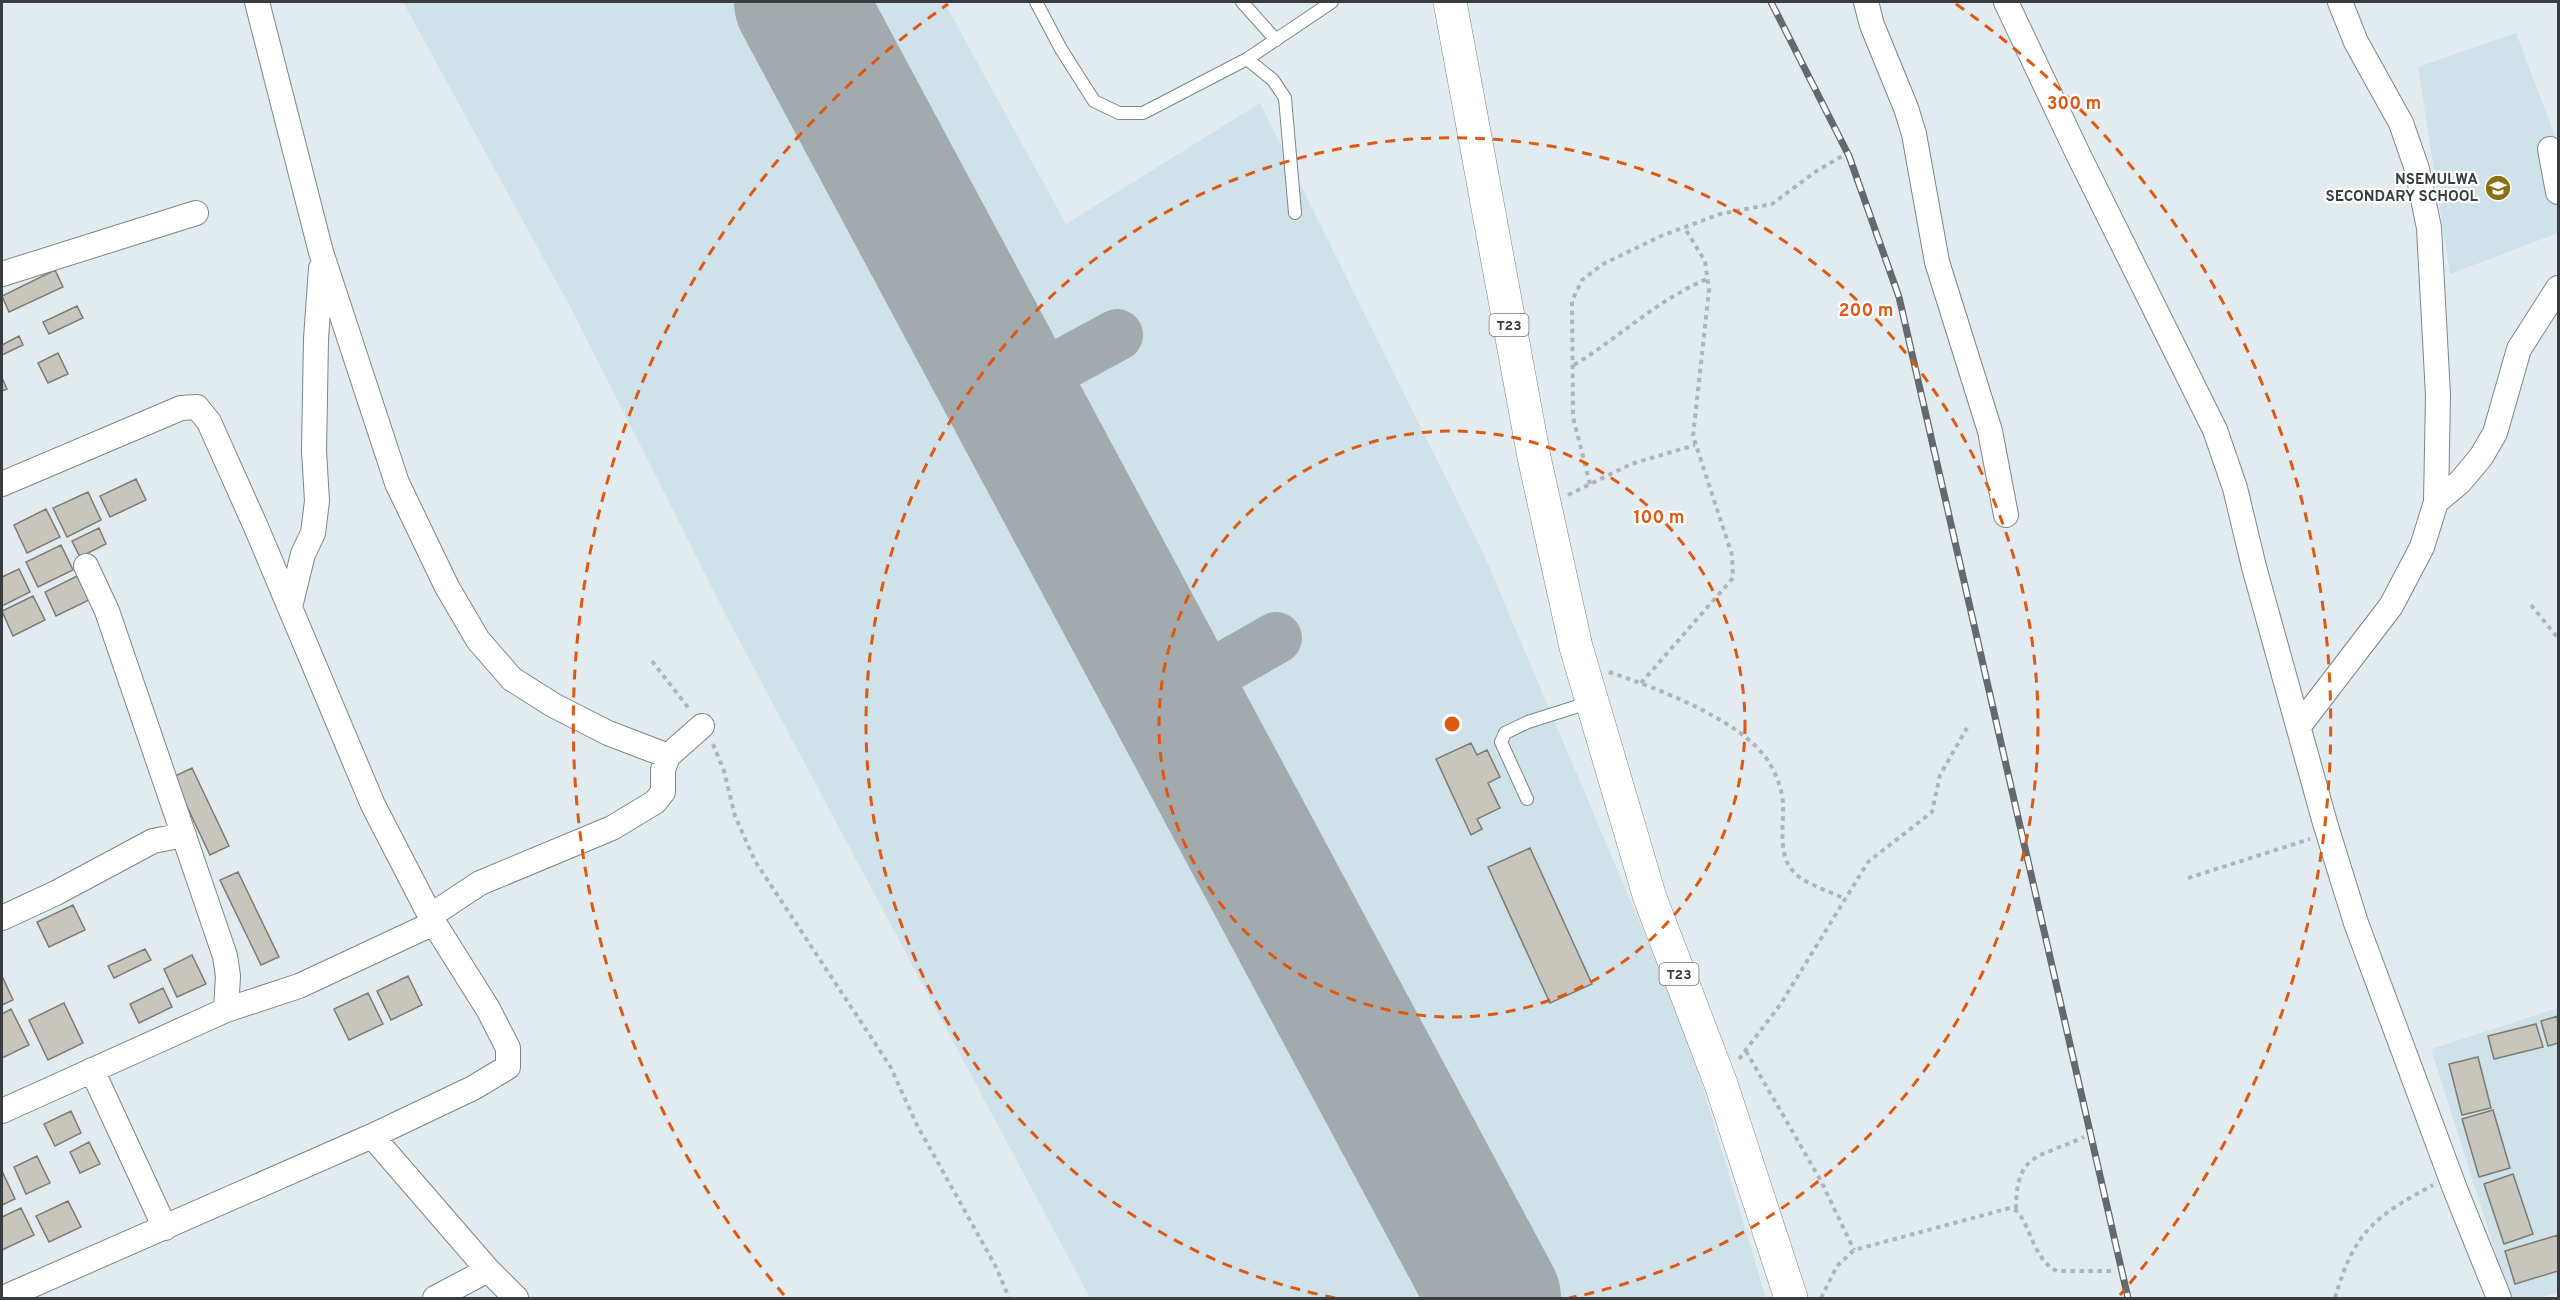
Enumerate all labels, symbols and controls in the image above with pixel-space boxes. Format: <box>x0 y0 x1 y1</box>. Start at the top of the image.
text: 300 m <box>2047 93 2101 116</box>
place label: NSEMULWA SECONDARY SCHOOL <box>2325 171 2479 207</box>
school or university icon: NSEMULWA SECONDARY SCHOOL <box>2483 173 2513 203</box>
text: 200 m <box>1838 300 1894 323</box>
road number: T23 <box>1490 314 1528 336</box>
text: 100 m <box>1633 507 1685 530</box>
centre of rings <box>1442 714 1462 734</box>
road number: T23 <box>1660 963 1698 985</box>

